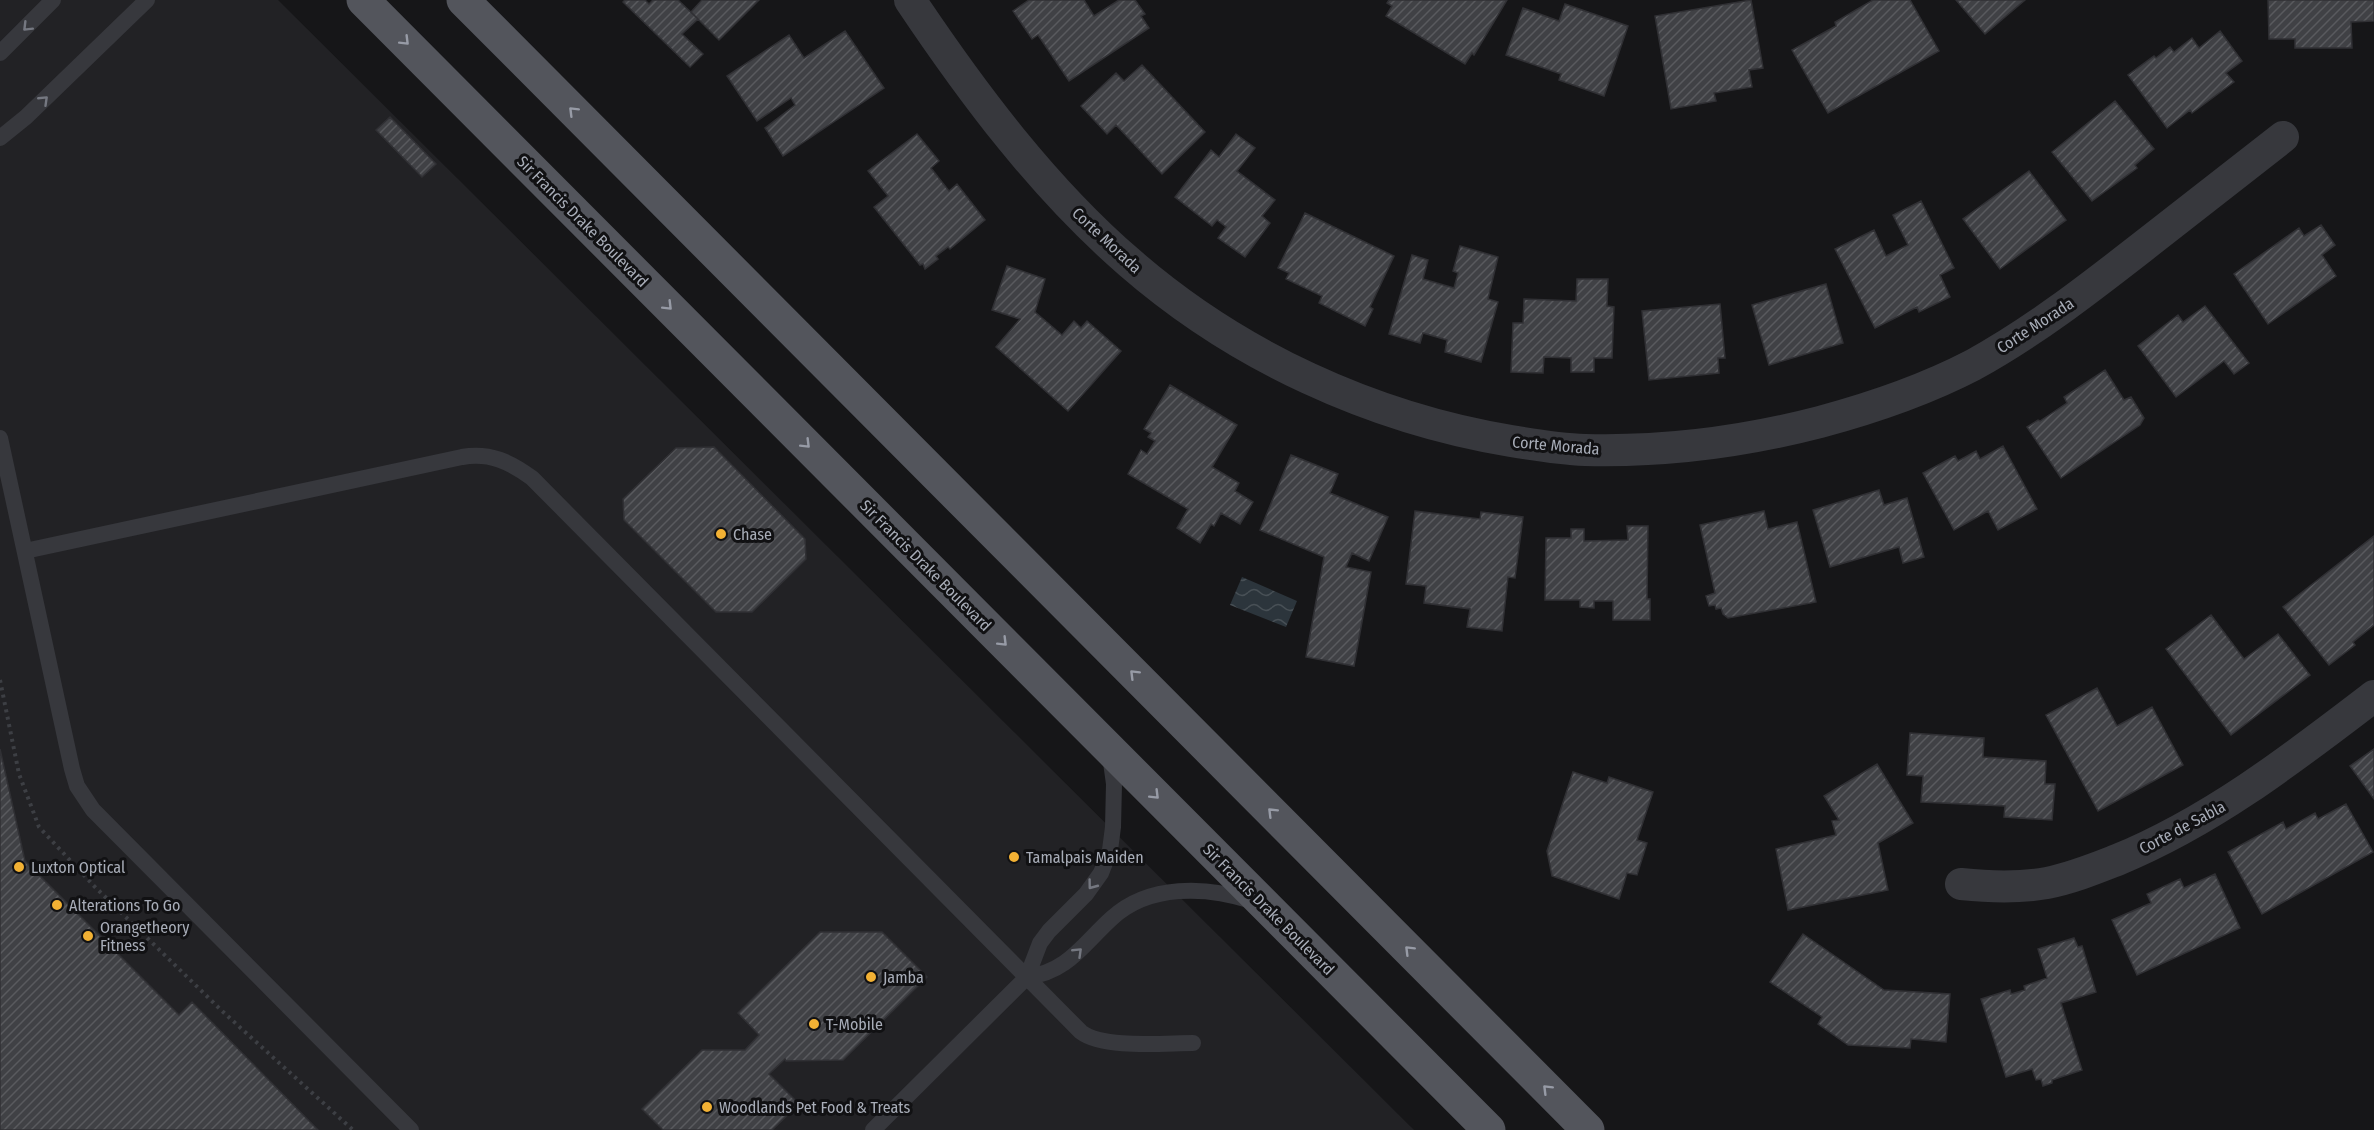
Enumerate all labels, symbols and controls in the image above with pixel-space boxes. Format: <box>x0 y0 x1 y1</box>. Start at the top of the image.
one-way arrow <box>23 19 34 30</box>
one-way arrow <box>397 34 408 45</box>
one-way arrow <box>37 96 48 107</box>
one-way arrow <box>569 107 580 118</box>
street label: Sir Francis Drake Boulevard <box>513 152 652 291</box>
street label: Corte Morada <box>1068 204 1145 277</box>
street label: Corte Morada <box>1993 294 2077 357</box>
one-way arrow <box>661 298 672 309</box>
street label: Corte Morada <box>1511 432 1601 459</box>
one-way arrow <box>799 437 809 448</box>
street label: Sir Francis Drake Boulevard <box>856 496 995 635</box>
place label: Chase <box>733 525 772 544</box>
marker: Chase <box>714 527 728 541</box>
one-way arrow <box>995 634 1006 645</box>
one-way arrow <box>1130 671 1141 681</box>
one-way arrow <box>1148 787 1159 798</box>
street label: Corte de Sabla <box>2136 797 2229 858</box>
one-way arrow <box>1268 809 1279 820</box>
street label: Sir Francis Drake Boulevard <box>1199 840 1338 979</box>
place label: Tamalpais Maiden <box>1026 848 1144 867</box>
marker: Tamalpais Maiden <box>1007 850 1021 864</box>
place label: Luxton Optical <box>31 858 125 877</box>
marker: Luxton Optical <box>12 860 26 874</box>
one-way arrow <box>1089 878 1100 889</box>
place label: Alterations To Go <box>69 896 180 915</box>
marker: Alterations To Go <box>50 898 64 912</box>
place label: Orangetheory Fitness <box>100 918 190 955</box>
marker: Orangetheory Fitness <box>81 929 95 943</box>
one-way arrow <box>1406 947 1417 958</box>
one-way arrow <box>1071 948 1081 959</box>
place label: Jamba <box>883 968 924 987</box>
marker: Jamba <box>864 970 878 984</box>
place label: T-Mobile <box>826 1015 883 1034</box>
marker: T-Mobile <box>807 1017 821 1031</box>
one-way arrow <box>1543 1085 1554 1095</box>
place label: Woodlands Pet Food & Treats <box>719 1098 911 1117</box>
marker: Woodlands Pet Food & Treats <box>700 1100 714 1114</box>

